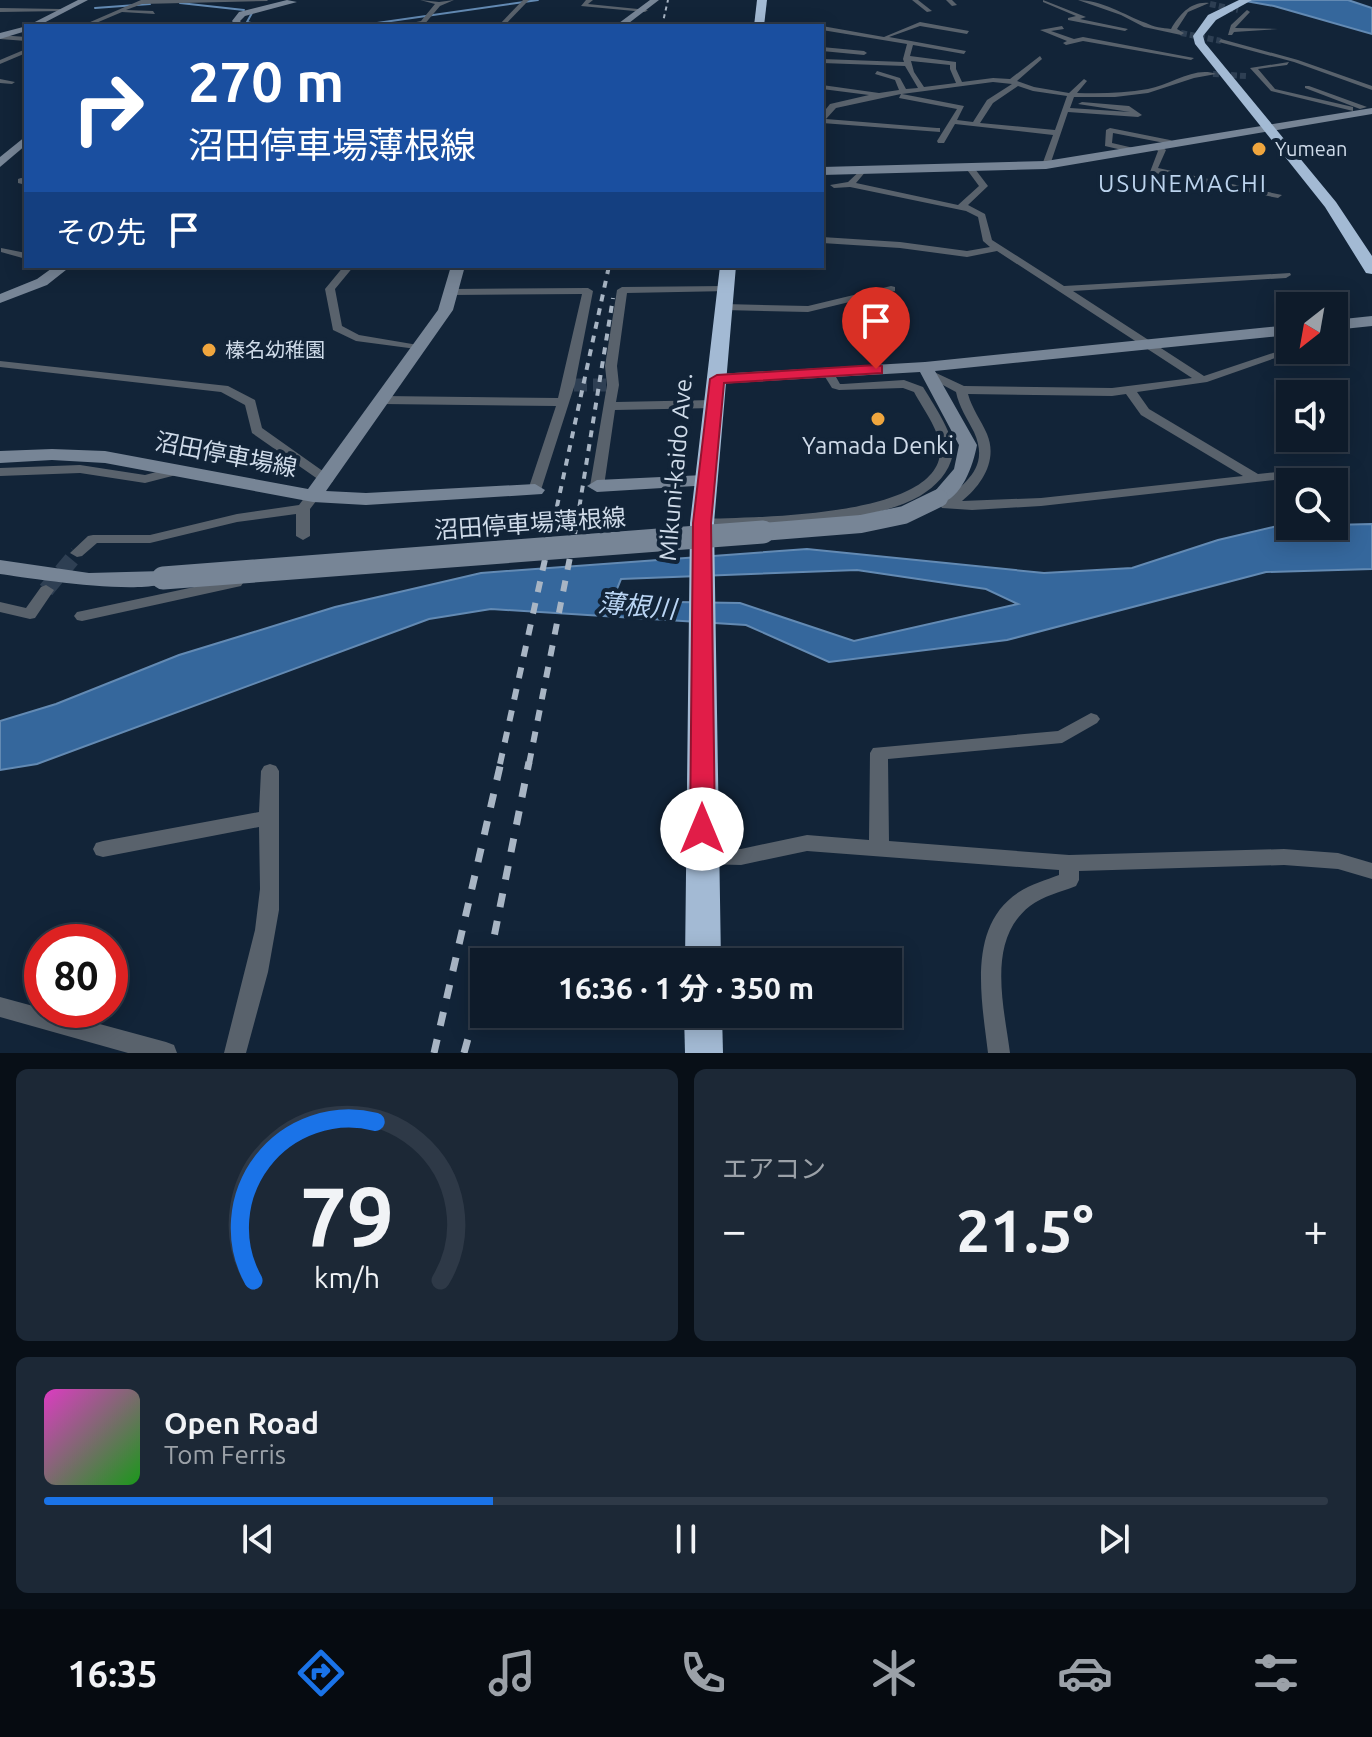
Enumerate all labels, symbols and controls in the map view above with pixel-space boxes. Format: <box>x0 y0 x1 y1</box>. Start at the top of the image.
text: 270 m <box>188 50 344 113</box>
icon: right <box>56 56 160 160</box>
text: 沼田停車場薄根線 <box>188 124 476 165</box>
place label: Yumean <box>1275 137 1348 160</box>
marker: Yumean <box>1250 140 1268 158</box>
district label: USUNEMACHI <box>1098 170 1268 197</box>
icon: arrive <box>162 208 206 252</box>
text: その先 <box>56 215 146 249</box>
pin <box>842 287 910 369</box>
north arrow <box>1276 292 1348 364</box>
map controls <box>1276 292 1348 540</box>
icon: arrive <box>854 299 898 343</box>
place label: 榛名幼稚園 <box>225 338 325 361</box>
marker: 榛名幼稚園 <box>200 341 218 359</box>
street label: Mikuni-kaido Ave. <box>654 372 697 562</box>
button: sound <box>1276 380 1348 452</box>
marker: Yamada Denki <box>869 410 887 428</box>
street label: 沼田停車場線 <box>153 428 299 481</box>
place label: Yamada Denki <box>802 432 954 459</box>
button: search <box>1276 468 1348 540</box>
street label: 沼田停車場薄根線 <box>433 503 627 544</box>
water label: 薄根川 <box>597 588 680 624</box>
position arrow <box>660 787 744 871</box>
speed limit sign: 80 <box>24 924 128 1028</box>
text: 16:36 · 1 分 · 350 m <box>558 971 814 1005</box>
text: エアコン <box>722 1154 826 1183</box>
text: 79 <box>300 1169 394 1263</box>
text: 21.5° <box>956 1196 1094 1263</box>
text: − <box>722 1205 747 1254</box>
text: + <box>1303 1205 1328 1254</box>
text: km/h <box>314 1261 380 1293</box>
text: Open Road <box>164 1406 319 1440</box>
text: Tom Ferris <box>164 1440 286 1469</box>
icon: previous <box>236 1517 280 1561</box>
icon: pause <box>664 1517 708 1561</box>
icon: next <box>1092 1517 1136 1561</box>
icon: directions <box>293 1645 349 1701</box>
icon: music <box>484 1645 540 1701</box>
icon: phone <box>675 1645 731 1701</box>
icon: climate <box>866 1645 922 1701</box>
icon: car <box>1057 1645 1113 1701</box>
icon: filters <box>1248 1645 1304 1701</box>
text: 16:35 <box>68 1653 158 1694</box>

